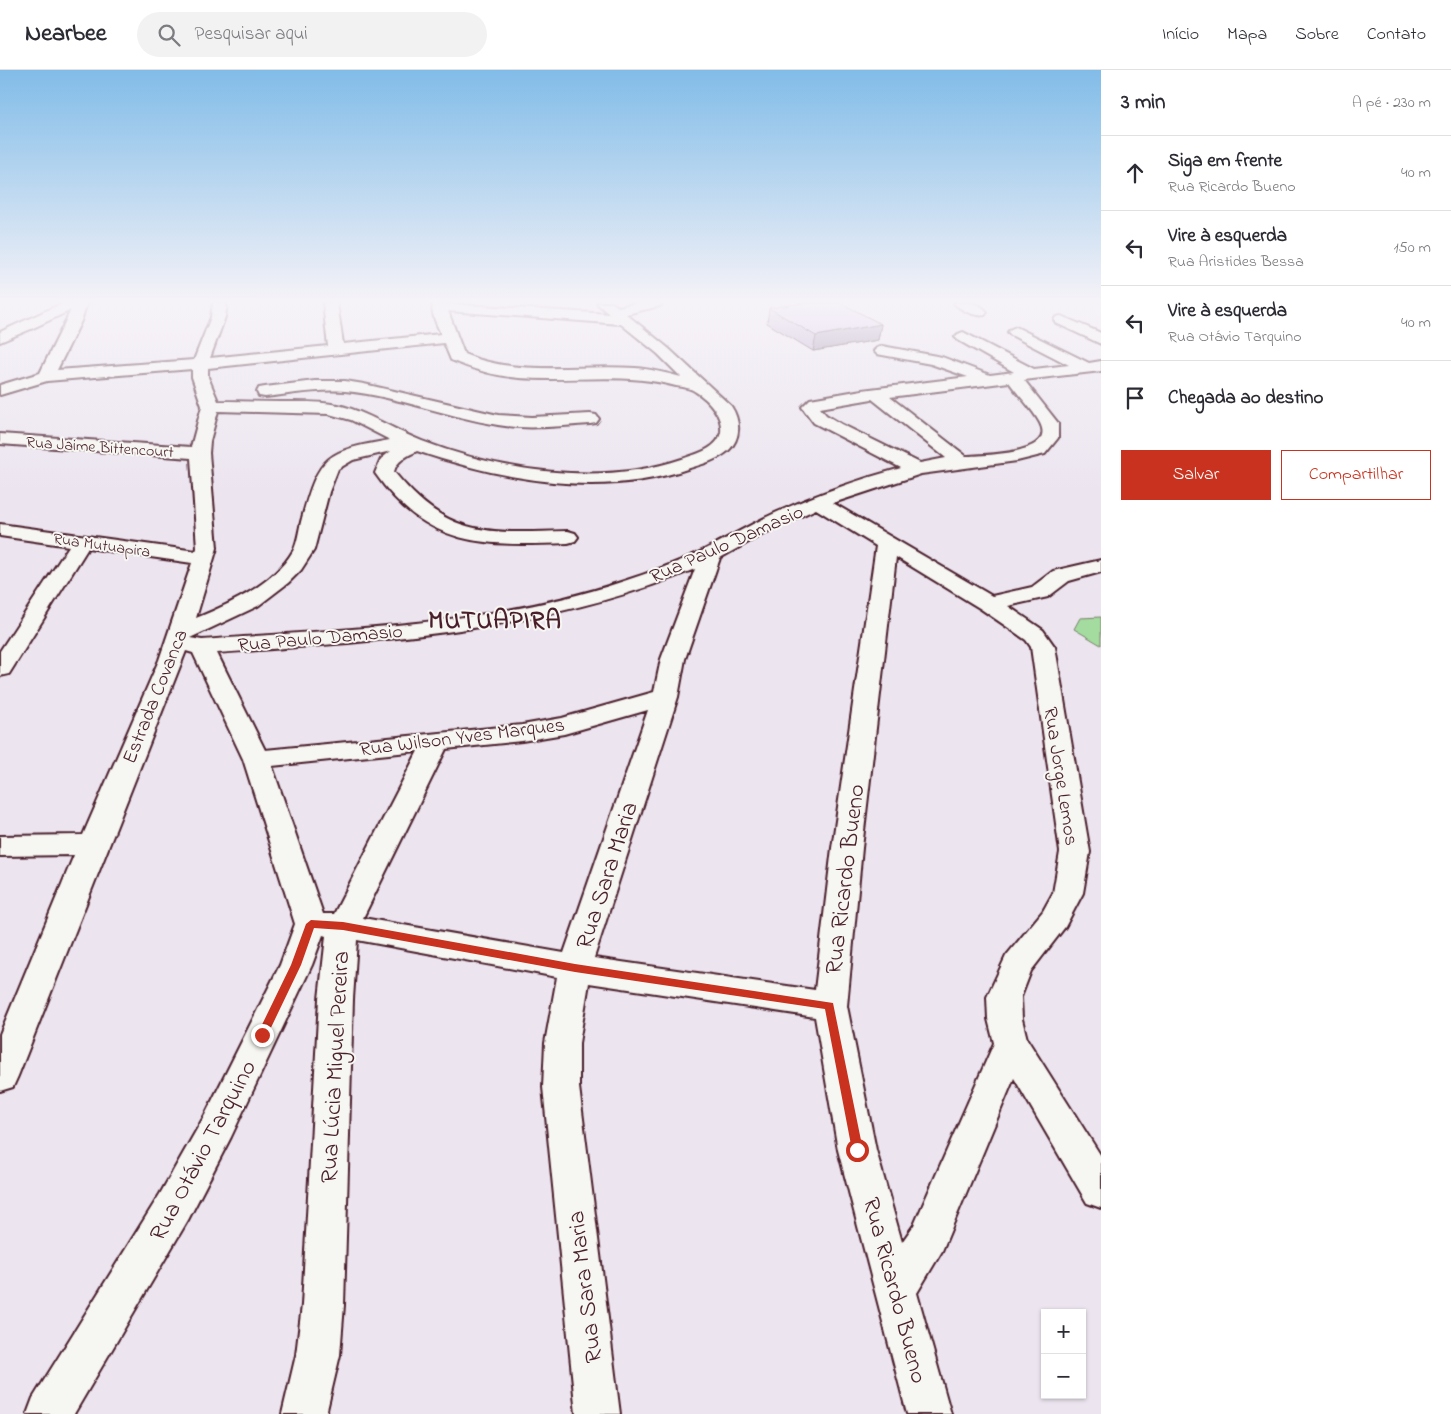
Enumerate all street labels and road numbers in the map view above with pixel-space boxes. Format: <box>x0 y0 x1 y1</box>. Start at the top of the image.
street label: Rua Jaime Bittencourt <box>25 431 175 465</box>
street label: Rua Paulo Damasio <box>646 498 809 592</box>
street label: Rua Mutuapira <box>52 527 152 565</box>
street label: Rua Paulo Damasio <box>236 618 404 661</box>
street label: Estrada Covanca <box>116 625 196 768</box>
street label: Rua Jorge Lemos <box>1033 705 1085 848</box>
street label: Rua Wilson Yves Marques <box>358 711 567 765</box>
street label: Rua Ricardo Bueno <box>817 782 876 976</box>
street label: Rua Sara Maria <box>568 798 649 954</box>
street label: Rua Lúcia Miguel Pereira <box>313 950 360 1184</box>
street label: Rua Otávio Tarquino <box>142 1055 267 1248</box>
street label: Rua Ricardo Bueno <box>852 1194 935 1388</box>
street label: Rua Sara Maria <box>560 1209 613 1365</box>

